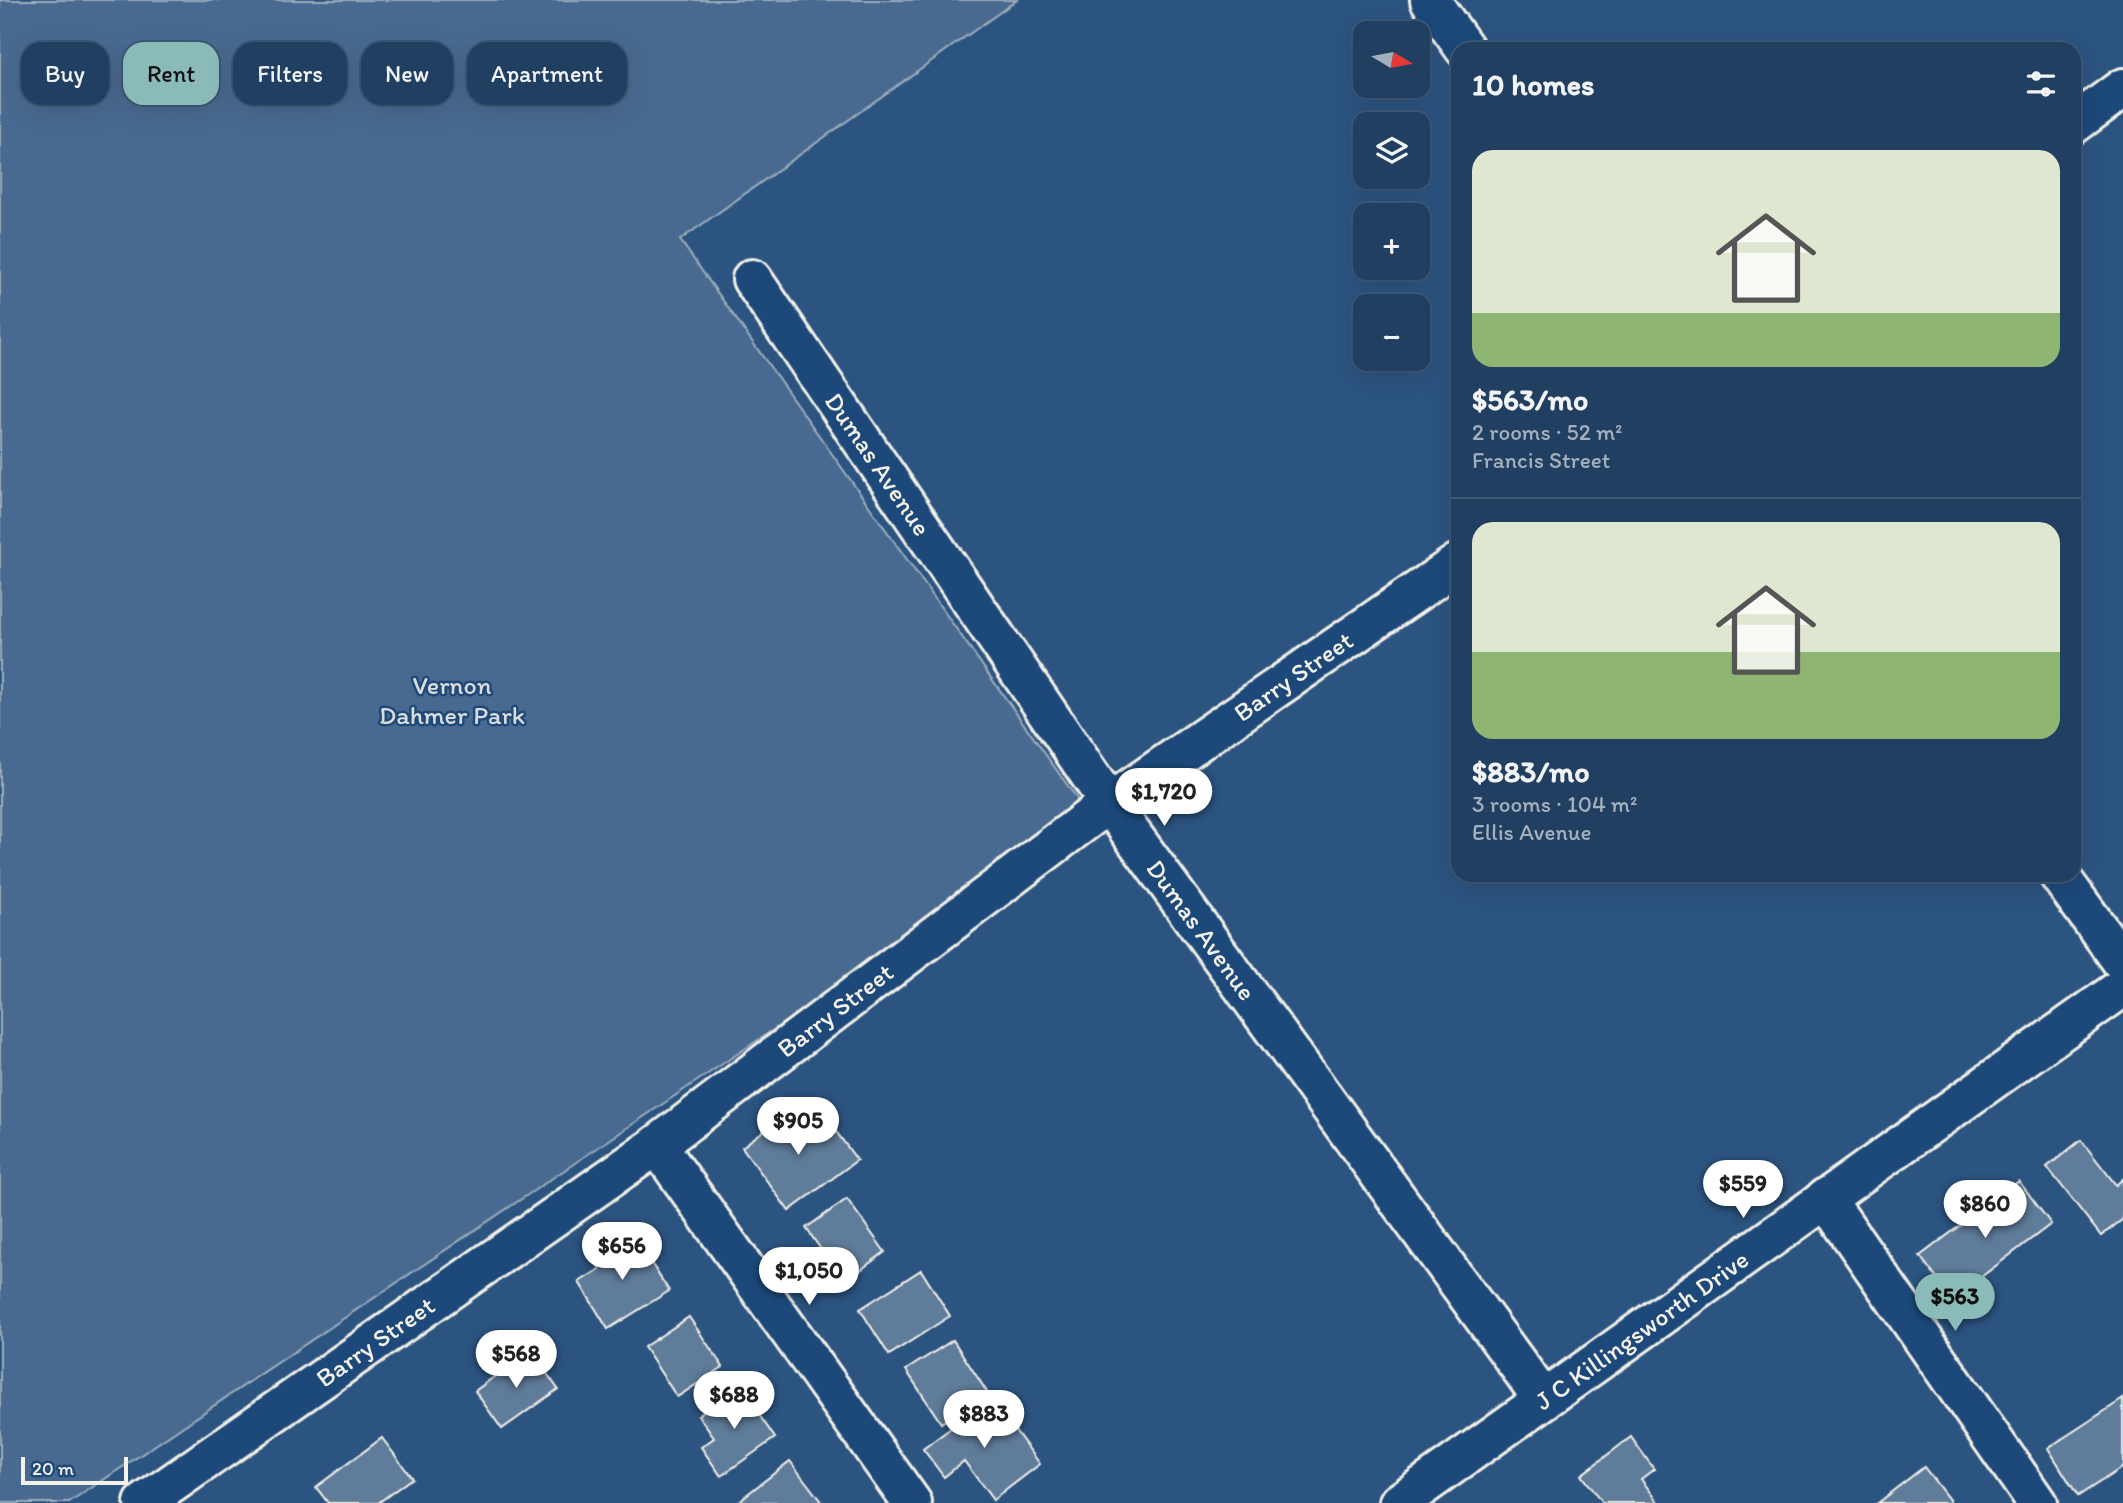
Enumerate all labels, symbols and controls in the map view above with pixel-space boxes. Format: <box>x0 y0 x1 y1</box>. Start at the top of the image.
north arrow <box>1353 21 1430 98</box>
map controls <box>1353 21 1430 371</box>
chip: Buy <box>21 42 109 105</box>
chip: Rent <box>123 42 219 105</box>
chip: Filters <box>233 42 347 105</box>
chip: New <box>361 42 453 105</box>
chip: Apartment <box>467 42 627 105</box>
icon: filters <box>2022 65 2060 103</box>
text: 10 homes <box>1472 66 1595 103</box>
button: layers <box>1353 112 1430 189</box>
icon: home <box>1703 195 1829 321</box>
button: + <box>1353 203 1430 280</box>
button: − <box>1353 294 1430 371</box>
text: $563/mo <box>1472 381 1588 418</box>
street label: Dumas Avenue <box>818 386 938 542</box>
text: 2 rooms · 52 m² <box>1472 418 1622 446</box>
text: Francis Street <box>1472 446 1610 474</box>
icon: home <box>1703 567 1829 693</box>
street label: Barry Street <box>1228 624 1359 728</box>
park label: Vernon Dahmer Park <box>379 669 525 731</box>
text: $883/mo <box>1472 753 1590 790</box>
pin: $1,720 <box>1107 768 1221 828</box>
text: $1,720 <box>1131 777 1197 805</box>
text: 3 rooms · 104 m² <box>1472 790 1637 818</box>
text: Ellis Avenue <box>1472 818 1591 846</box>
street label: Dumas Avenue <box>1139 853 1263 1007</box>
street label: Barry Street <box>771 956 900 1064</box>
pin: $905 <box>757 1098 839 1157</box>
text: $905 <box>773 1106 823 1134</box>
pin: $559 <box>1702 1160 1784 1220</box>
text: $559 <box>1719 1169 1767 1197</box>
pin: $860 <box>1944 1180 2026 1240</box>
text: $860 <box>1960 1189 2010 1217</box>
pin: $656 <box>581 1222 663 1282</box>
text: $656 <box>598 1231 646 1259</box>
street label: J C Killingsworth Drive <box>1529 1243 1755 1417</box>
pin: $1,050 <box>752 1248 866 1307</box>
text: $1,050 <box>775 1256 843 1284</box>
pin: $563 <box>1914 1274 1996 1333</box>
text: $563 <box>1931 1282 1979 1310</box>
street label: Barry Street <box>310 1289 441 1394</box>
pin: $568 <box>475 1330 557 1390</box>
text: $568 <box>492 1339 540 1367</box>
pin: $688 <box>693 1372 775 1431</box>
text: $688 <box>709 1380 759 1408</box>
pin: $883 <box>943 1390 1025 1450</box>
text: $883 <box>959 1399 1009 1427</box>
scale bar <box>21 1454 128 1486</box>
text: 20 m <box>32 1457 74 1480</box>

